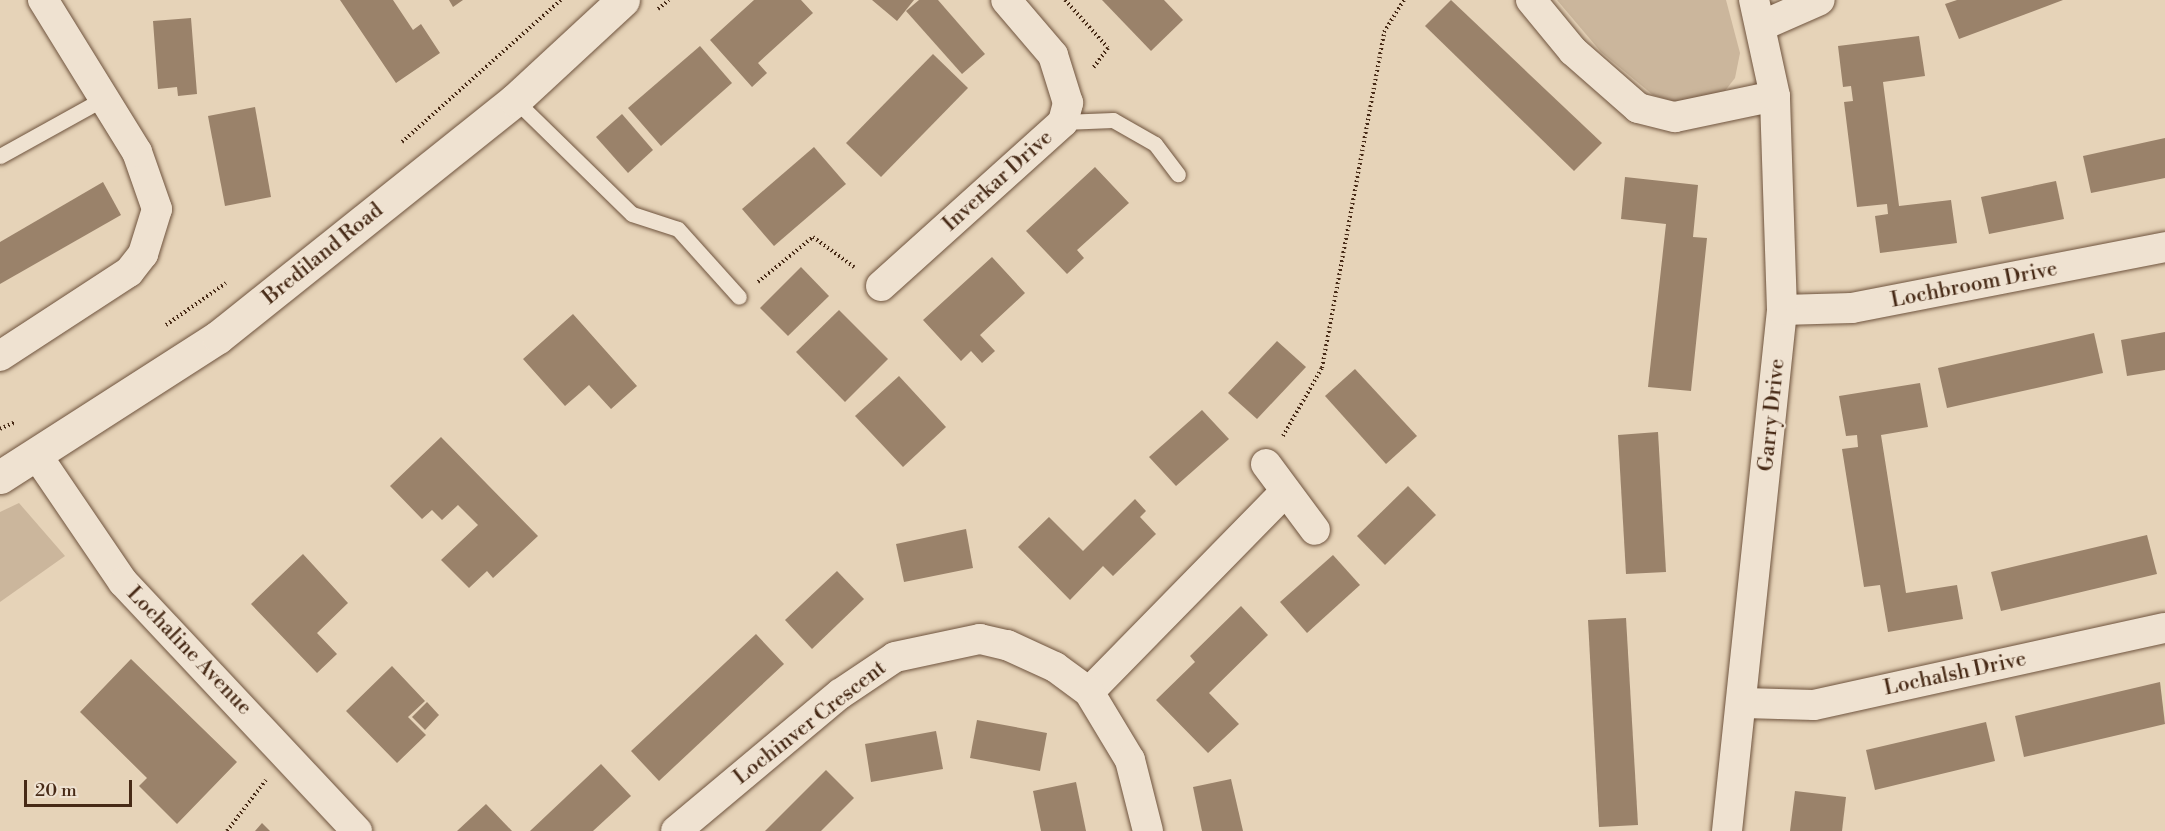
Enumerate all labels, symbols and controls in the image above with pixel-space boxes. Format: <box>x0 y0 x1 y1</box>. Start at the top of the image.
street label: Inverkar Drive <box>938 125 1058 237</box>
street label: Brediland Road <box>258 198 388 310</box>
street label: Lochbroom Drive <box>1889 256 2059 314</box>
street label: Garry Drive <box>1754 357 1790 473</box>
street label: Lochaline Avenue <box>121 581 257 721</box>
street label: Lochalsh Drive <box>1881 647 2029 701</box>
street label: Lochinver Crescent <box>729 656 891 790</box>
scale bar <box>27 768 135 806</box>
text: 20 m <box>35 779 77 802</box>

